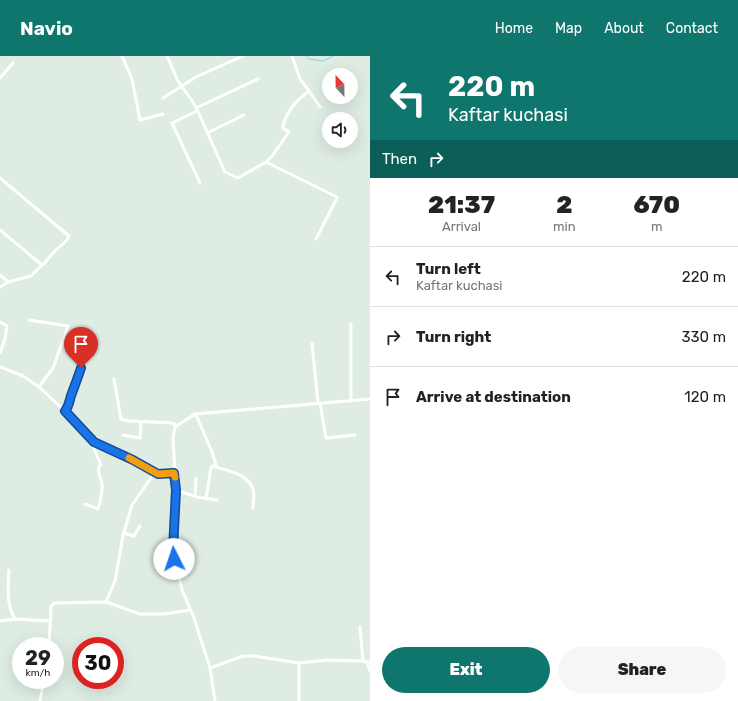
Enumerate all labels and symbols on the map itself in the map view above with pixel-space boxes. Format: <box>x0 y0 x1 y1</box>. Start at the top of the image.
north arrow <box>322 68 358 104</box>
pin <box>64 327 98 368</box>
position arrow <box>153 538 195 580</box>
speed limit sign: 30 <box>72 637 124 689</box>

